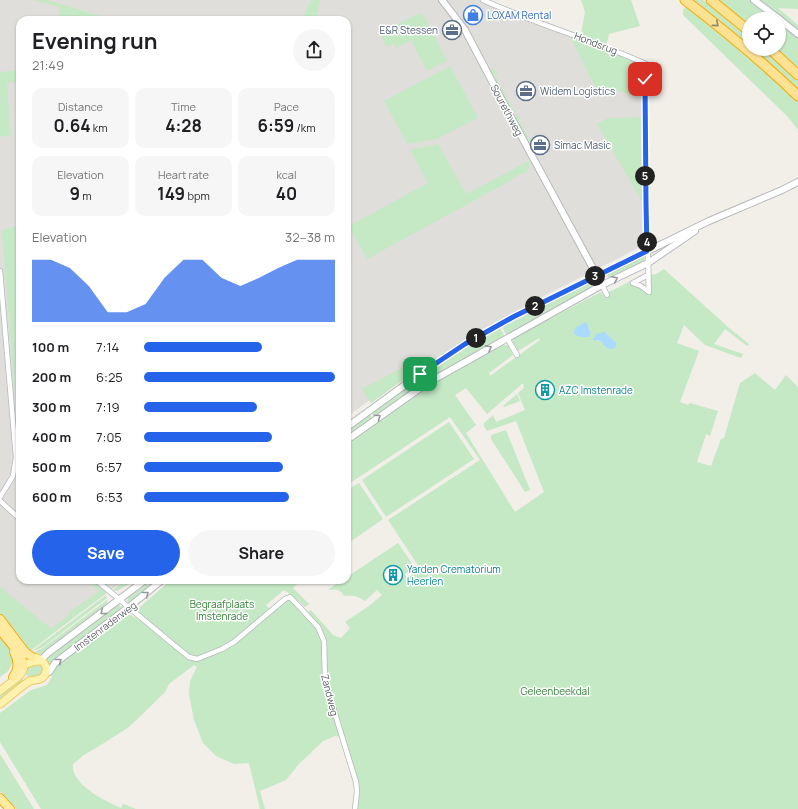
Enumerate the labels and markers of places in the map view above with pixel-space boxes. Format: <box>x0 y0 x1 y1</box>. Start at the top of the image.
shop icon: LOXAM Rental <box>462 4 484 26</box>
place label: LOXAM Rental <box>487 8 551 22</box>
office icon: E&R Stessen <box>441 19 463 41</box>
place label: E&R Stessen <box>380 23 438 37</box>
pin <box>628 62 662 96</box>
office icon: Widem Logistics <box>515 80 537 102</box>
place label: Widem Logistics <box>540 84 615 98</box>
office icon: Simac Masic <box>529 134 551 156</box>
place label: Simac Masic <box>554 138 612 152</box>
pin: 5 <box>635 166 655 186</box>
pin: 4 <box>637 232 657 252</box>
pin: 3 <box>585 266 605 286</box>
pin: 2 <box>525 296 545 316</box>
pin: 1 <box>466 328 486 348</box>
pin <box>403 357 437 391</box>
building icon: AZC Imstenrade <box>534 379 556 401</box>
place label: AZC Imstenrade <box>559 383 633 397</box>
place label: Yarden Crematorium Heerlen <box>407 562 501 588</box>
building icon: Yarden Crematorium Heerlen <box>382 564 404 586</box>

